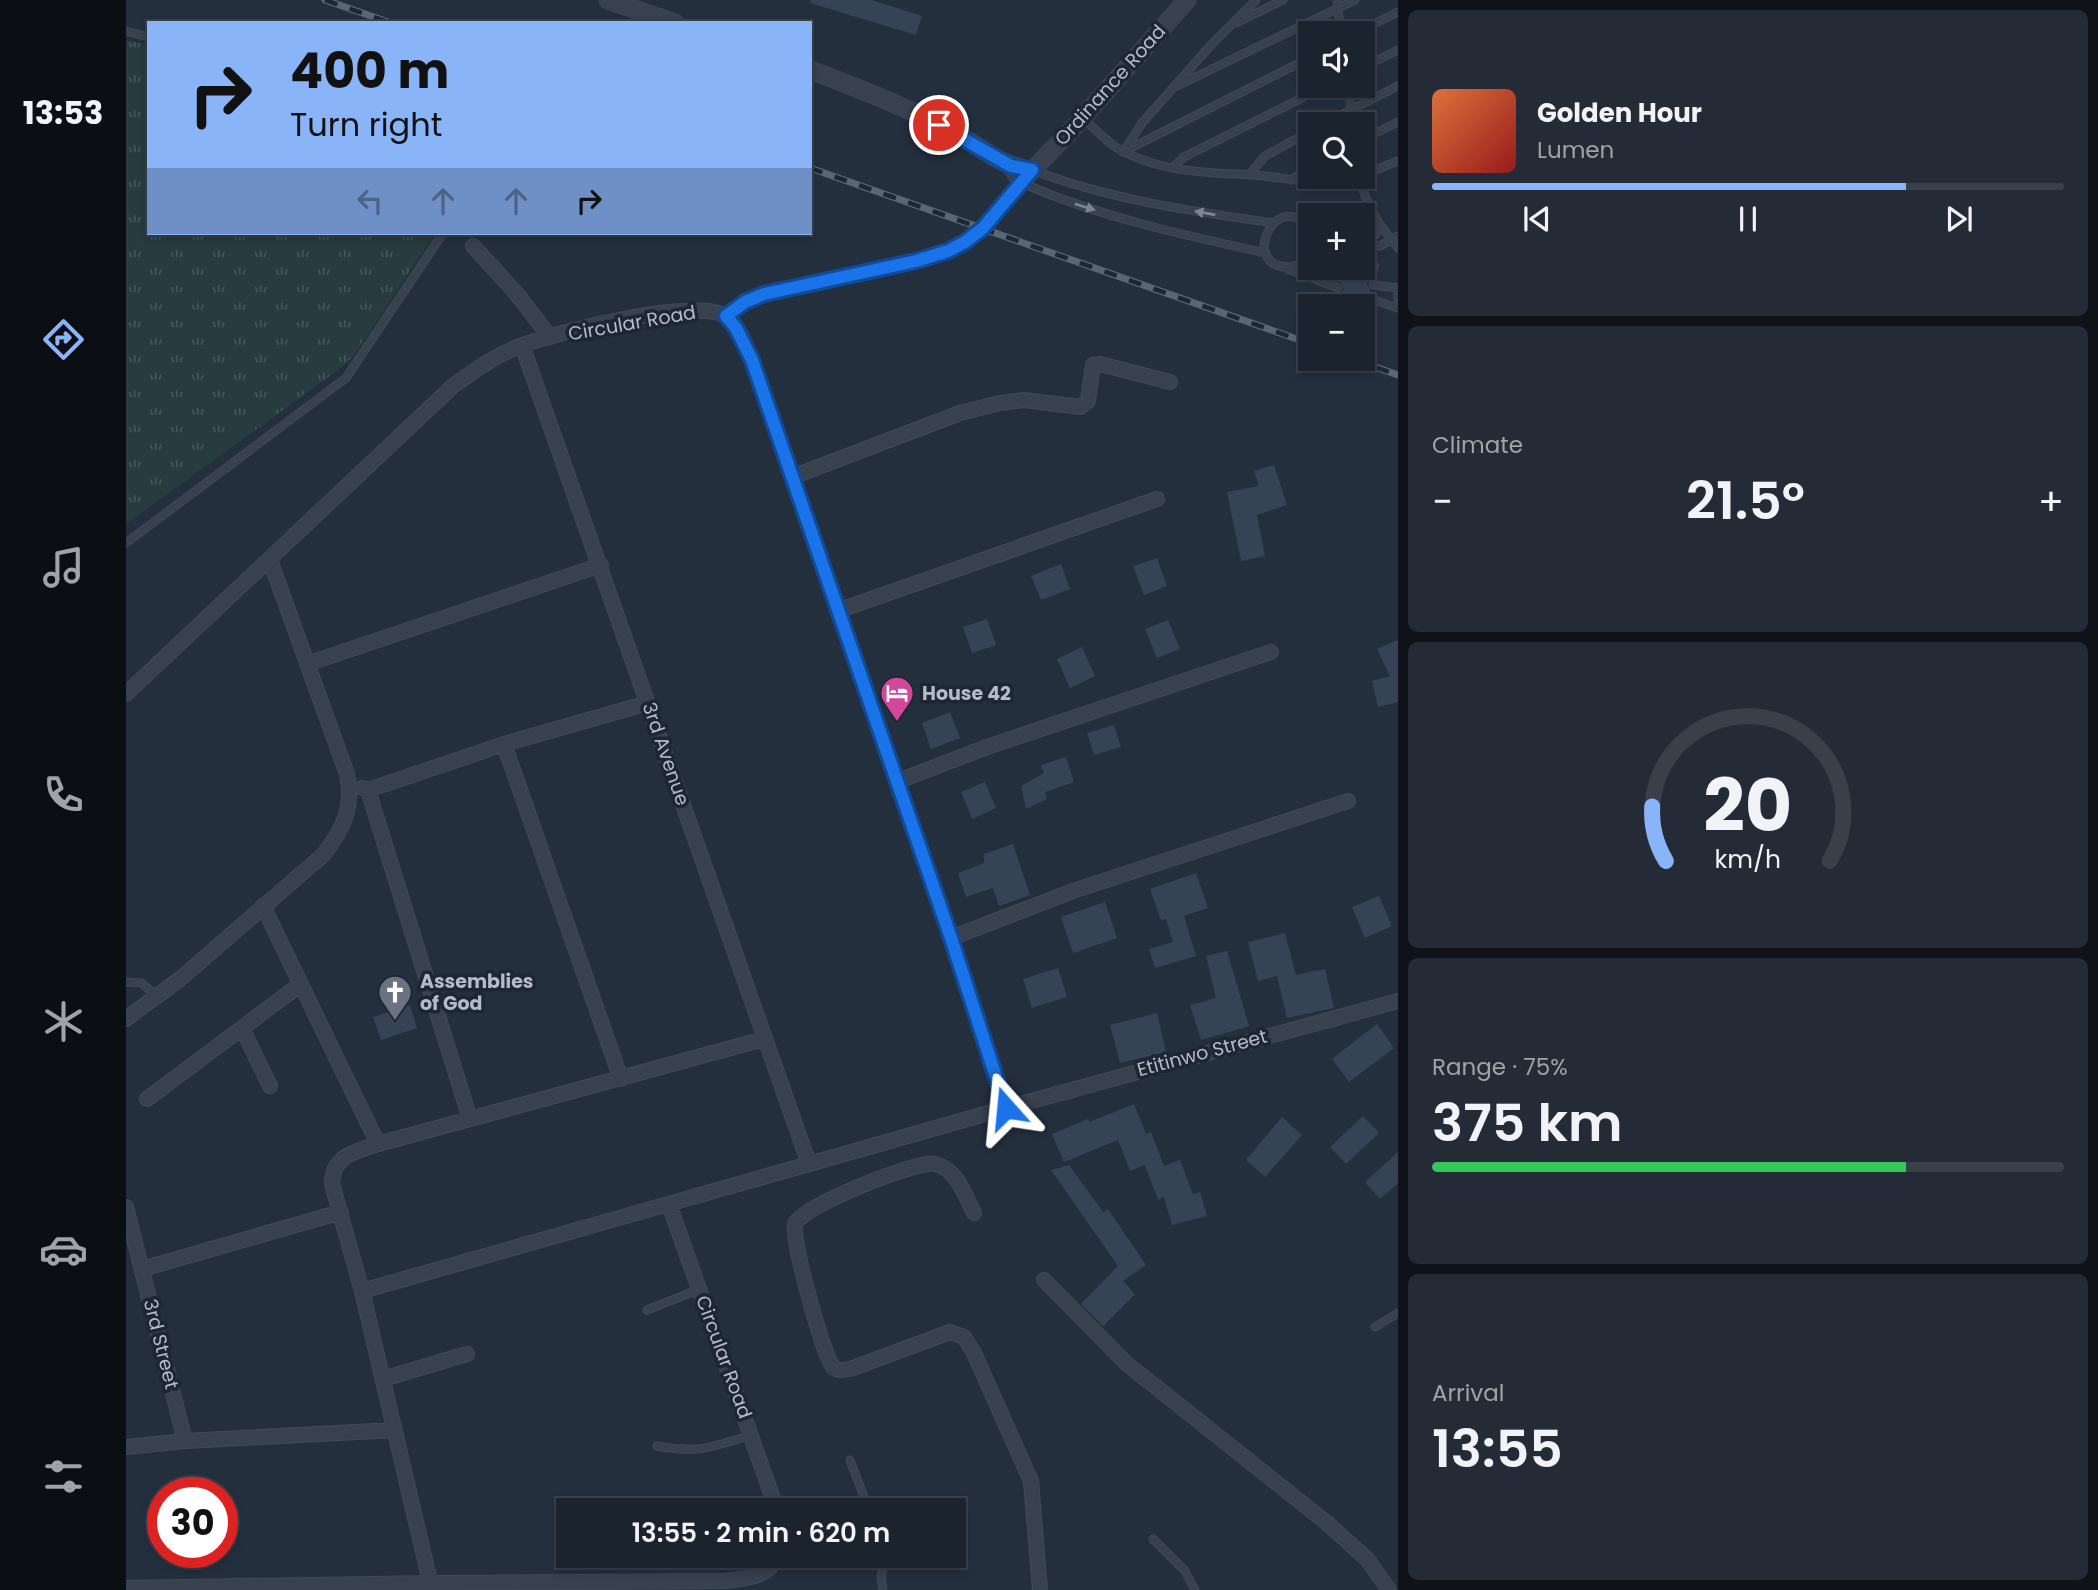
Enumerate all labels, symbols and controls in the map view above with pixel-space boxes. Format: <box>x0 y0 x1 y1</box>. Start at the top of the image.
street label: Ordinance Road <box>1048 19 1172 151</box>
map controls <box>1298 21 1375 371</box>
button: sound <box>1298 21 1375 98</box>
text: 400 m <box>290 37 449 105</box>
icon: right <box>175 49 266 140</box>
text: 13:53 <box>23 90 103 135</box>
pin <box>909 95 969 155</box>
text: Golden Hour <box>1537 95 1702 131</box>
text: Turn right <box>290 102 442 147</box>
icon: arrive <box>920 106 958 144</box>
button: search <box>1298 112 1375 189</box>
text: Lumen <box>1537 134 1614 166</box>
icon: left <box>351 182 389 220</box>
icon: ahead <box>424 182 462 220</box>
icon: ahead <box>497 182 535 220</box>
icon: right <box>570 182 608 220</box>
icon: previous <box>1518 200 1556 238</box>
icon: pause <box>1729 200 1767 238</box>
icon: next <box>1940 200 1978 238</box>
one-way arrow <box>1075 202 1096 212</box>
button: + <box>1298 203 1375 280</box>
one-way arrow <box>1194 207 1216 218</box>
button: − <box>1298 294 1375 371</box>
street label: Circular Road <box>566 298 698 348</box>
icon: directions <box>39 315 88 364</box>
text: Climate <box>1432 429 1523 461</box>
text: 21.5° <box>1686 464 1805 537</box>
text: − <box>1432 475 1453 528</box>
text: + <box>2038 475 2064 528</box>
icon: music <box>39 543 88 592</box>
hotel icon: House 42 <box>878 674 916 723</box>
place label: House 42 <box>922 680 1011 707</box>
street label: 3rd Avenue <box>636 699 696 809</box>
text: 20 <box>1703 755 1793 856</box>
icon: phone <box>39 770 88 819</box>
text: km/h <box>1715 842 1781 877</box>
place label: Assemblies of God <box>420 968 533 1017</box>
church icon: Assemblies of God <box>376 973 414 1022</box>
icon: climate <box>39 997 88 1046</box>
street label: Etitinwo Street <box>1134 1023 1270 1083</box>
text: Range · 75% <box>1432 1051 1568 1083</box>
position arrow <box>969 1071 1043 1145</box>
text: 375 km <box>1432 1086 1622 1159</box>
icon: car <box>39 1225 88 1274</box>
street label: Circular Road <box>689 1292 759 1422</box>
street label: 3rd Street <box>137 1296 185 1392</box>
text: Arrival <box>1432 1377 1504 1409</box>
text: 13:55 <box>1432 1412 1563 1485</box>
icon: filters <box>39 1452 88 1501</box>
speed limit sign: 30 <box>147 1477 238 1568</box>
text: 13:55 · 2 min · 620 m <box>632 1515 890 1551</box>

